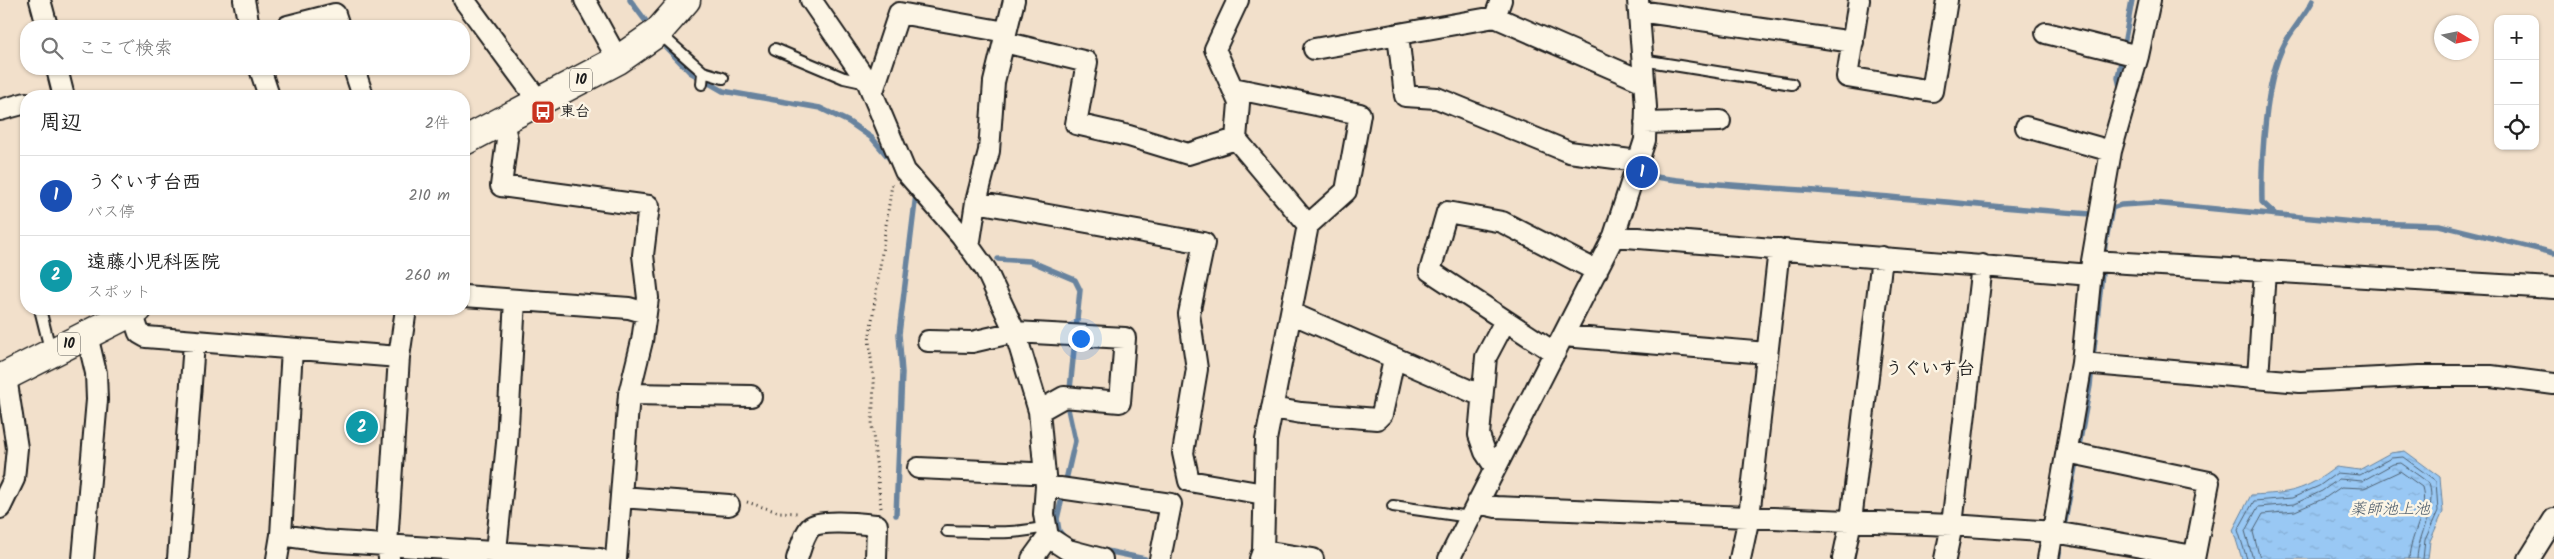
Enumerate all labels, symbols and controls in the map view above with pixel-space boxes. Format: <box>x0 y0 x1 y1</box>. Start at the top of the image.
north arrow <box>2434 15 2479 60</box>
map controls <box>2494 15 2539 150</box>
button: + <box>2494 15 2539 60</box>
search box <box>20 20 470 75</box>
icon: search <box>38 34 66 62</box>
text: ここで検索 <box>78 34 173 64</box>
button: − <box>2494 60 2539 105</box>
road number: 10 <box>570 68 592 92</box>
bus stop icon: 東台 <box>530 99 556 125</box>
place label: 東台 <box>560 100 590 124</box>
button: locate <box>2494 105 2539 150</box>
text: 周辺 <box>40 107 82 140</box>
text: 2件 <box>425 111 450 136</box>
pin: 1 <box>1626 153 1658 191</box>
text: うぐいす台西 <box>87 168 201 198</box>
text: 1 <box>54 183 58 208</box>
text: 210 m <box>409 183 450 208</box>
text: バス停 <box>87 200 135 225</box>
text: 遠藤小児科医院 <box>87 248 220 278</box>
text: 2 <box>51 263 61 288</box>
text: 260 m <box>405 263 450 288</box>
text: スポット <box>87 280 151 305</box>
your location <box>1068 326 1094 352</box>
road number: 10 <box>58 332 80 356</box>
district label: うぐいす台 <box>1885 355 1975 384</box>
pin: 2 <box>346 408 378 446</box>
water label: 薬師池上池 <box>2350 497 2431 522</box>

